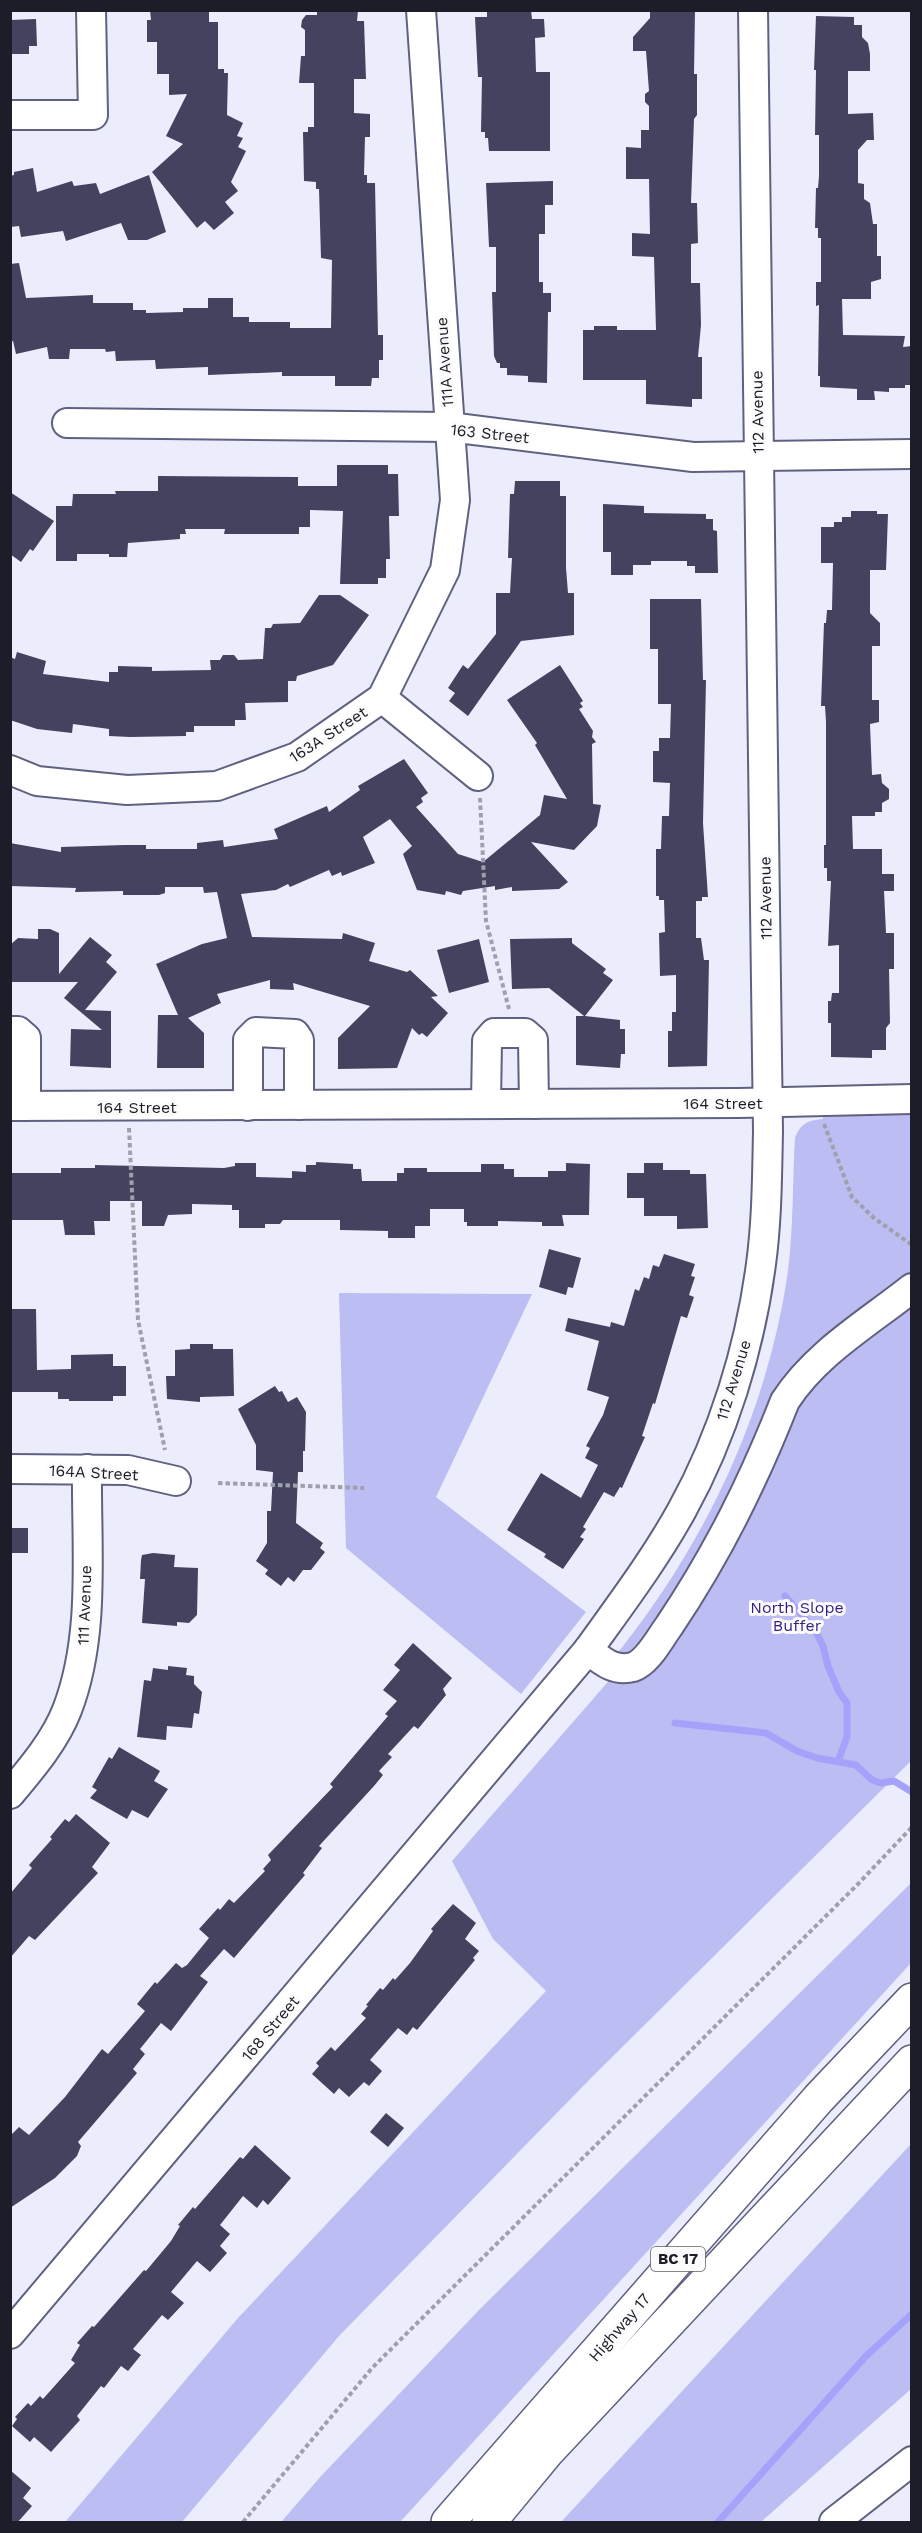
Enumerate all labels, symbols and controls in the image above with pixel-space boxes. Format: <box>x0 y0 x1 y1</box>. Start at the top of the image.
street label: 111A Avenue <box>432 316 457 408</box>
street label: 112 Avenue <box>747 370 768 454</box>
street label: 163 Street <box>450 420 530 447</box>
street label: 163A Street <box>286 702 371 767</box>
street label: 112 Avenue <box>755 856 776 940</box>
street label: 164 Street <box>683 1094 763 1113</box>
street label: 164 Street <box>97 1098 177 1117</box>
street label: 112 Avenue <box>712 1338 755 1423</box>
street label: 164A Street <box>49 1461 139 1484</box>
street label: 111 Avenue <box>74 1565 95 1645</box>
park label: North Slope Buffer <box>750 1598 844 1635</box>
street label: 168 Street <box>238 1992 303 2065</box>
road number: BC 17 <box>651 2247 705 2271</box>
street label: Highway 17 <box>585 2289 654 2365</box>

